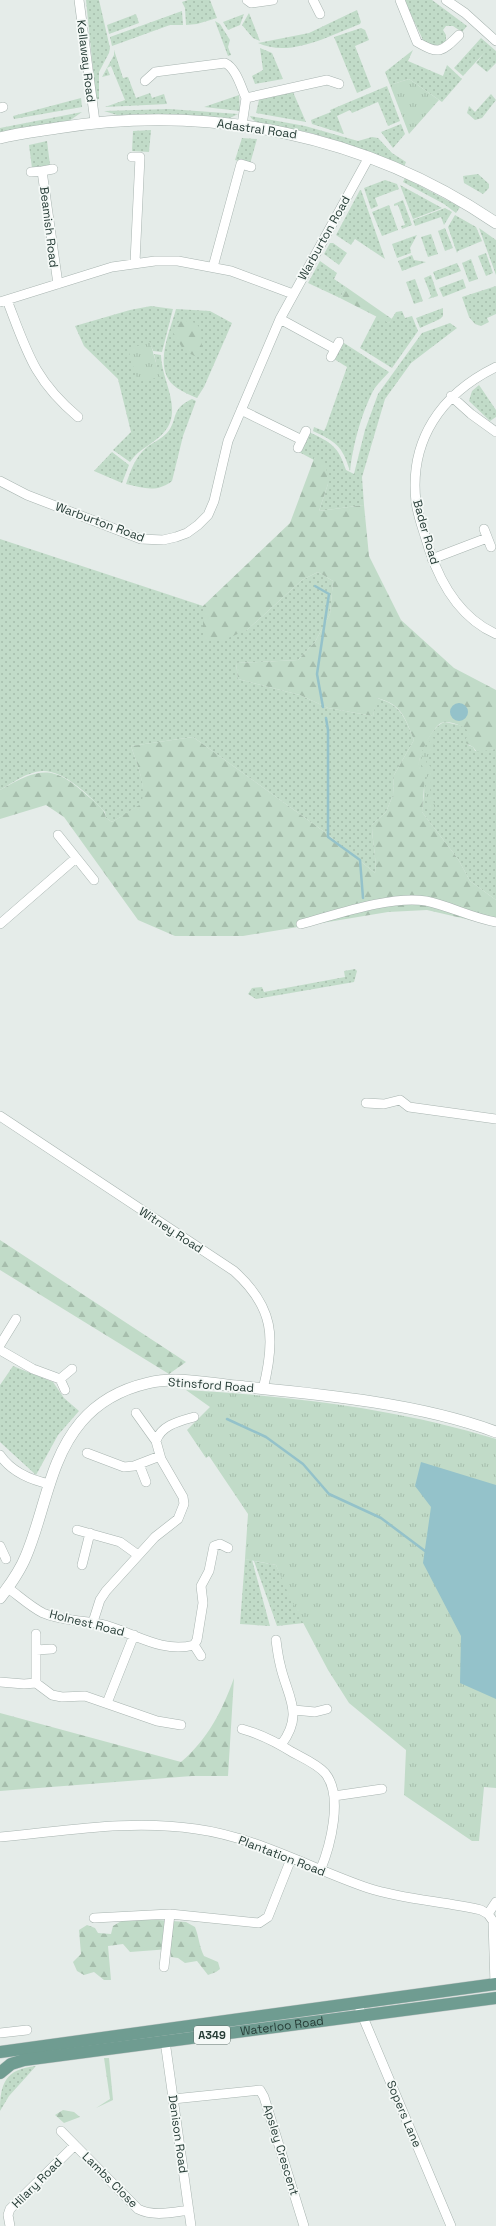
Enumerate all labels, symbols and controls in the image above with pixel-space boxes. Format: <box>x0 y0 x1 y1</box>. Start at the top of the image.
street label: Kellaway Road <box>73 19 99 103</box>
street label: Adastral Road <box>216 115 298 143</box>
street label: Beamish Road <box>36 186 62 268</box>
street label: Warburton Road <box>294 193 354 283</box>
street label: Warburton Road <box>53 498 147 546</box>
street label: Bader Road <box>409 498 443 566</box>
street label: Witney Road <box>136 1203 206 1257</box>
street label: Stinsford Road <box>167 1374 255 1396</box>
street label: Holnest Road <box>48 1606 126 1640</box>
street label: Plantation Road <box>236 1832 328 1880</box>
street label: Waterloo Road <box>239 2013 325 2040</box>
road number: A349 <box>194 2026 230 2044</box>
street label: Sopers Lane <box>383 2078 425 2150</box>
street label: Denison Road <box>165 2094 191 2174</box>
street label: Apsley Crescent <box>260 2102 302 2198</box>
street label: Lambs Close <box>79 2149 141 2211</box>
street label: Hilary Road <box>8 2154 66 2212</box>

